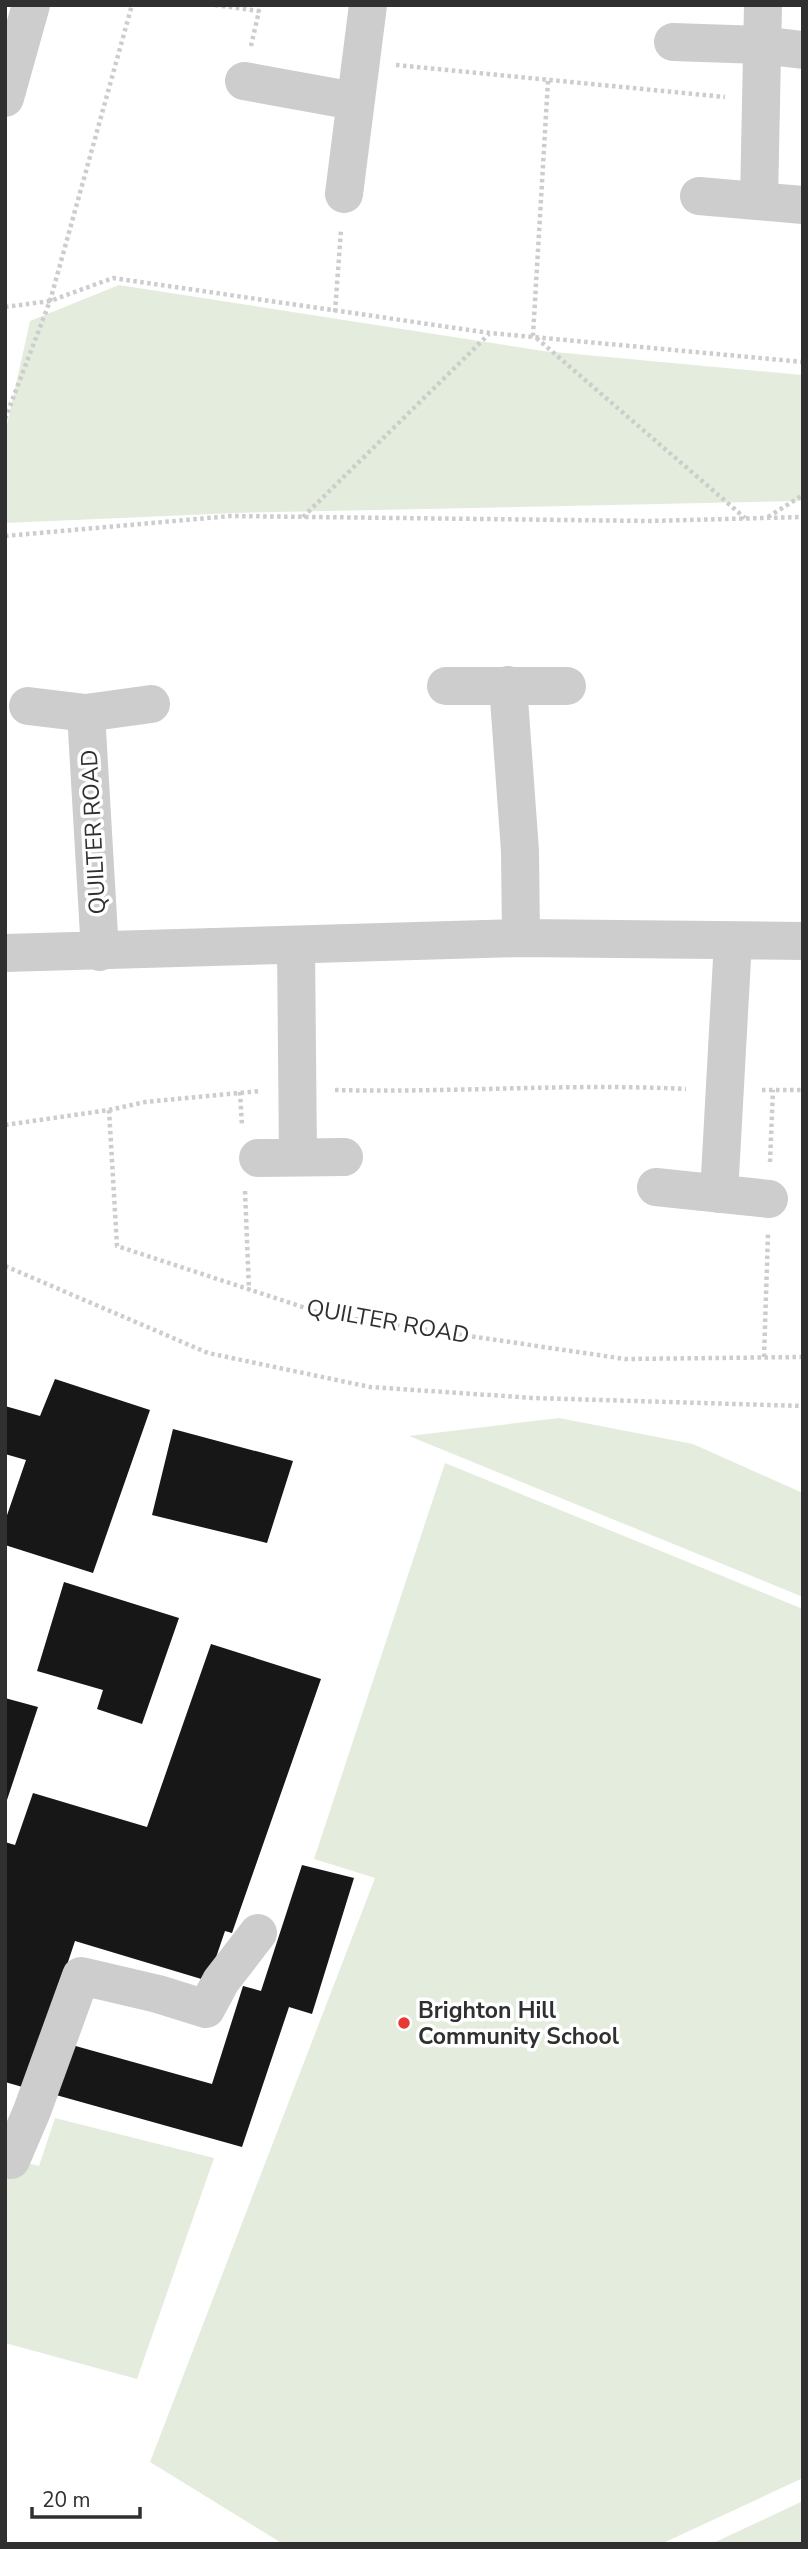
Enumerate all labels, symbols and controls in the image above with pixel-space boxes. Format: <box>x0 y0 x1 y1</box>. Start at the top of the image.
street label: QUILTER ROAD <box>74 749 113 915</box>
street label: QUILTER ROAD <box>304 1292 472 1351</box>
place label: Brighton Hill Community School <box>418 1995 620 2052</box>
marker: Brighton Hill Community School <box>396 2015 412 2031</box>
scale bar <box>32 2476 140 2520</box>
text: 20 m <box>42 2486 91 2514</box>

